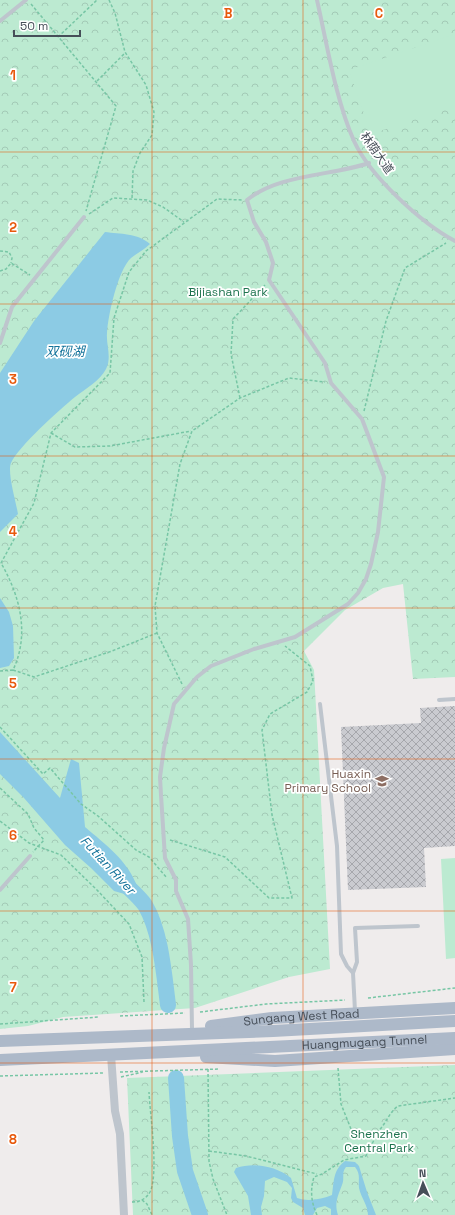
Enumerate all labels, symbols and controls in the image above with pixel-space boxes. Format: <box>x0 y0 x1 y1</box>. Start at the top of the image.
text: B <box>224 5 233 22</box>
text: C <box>375 5 383 22</box>
scale bar <box>14 12 80 38</box>
text: 50 m <box>20 18 48 34</box>
text: 1 <box>10 67 16 84</box>
street label: 林荫大道 <box>357 129 397 177</box>
text: 2 <box>9 219 17 236</box>
park label: Bijiashan Park <box>188 284 268 300</box>
water label: 双砚湖 <box>45 343 86 360</box>
text: 3 <box>9 371 17 388</box>
text: 4 <box>9 523 17 540</box>
text: 5 <box>9 675 17 692</box>
place label: Huaxin Primary School <box>284 766 371 796</box>
school or university icon: Huaxin Primary School <box>374 773 390 789</box>
text: 6 <box>9 827 17 844</box>
water label: Futian River <box>77 832 141 899</box>
text: 7 <box>9 979 17 996</box>
street label: Sungang West Road <box>242 1005 360 1030</box>
street label: Huangmugang Tunnel <box>301 1031 428 1053</box>
park label: Shenzhen Central Park <box>344 1126 414 1156</box>
text: 8 <box>9 1131 17 1148</box>
north arrow <box>403 1163 443 1203</box>
text: N <box>419 1166 427 1180</box>

